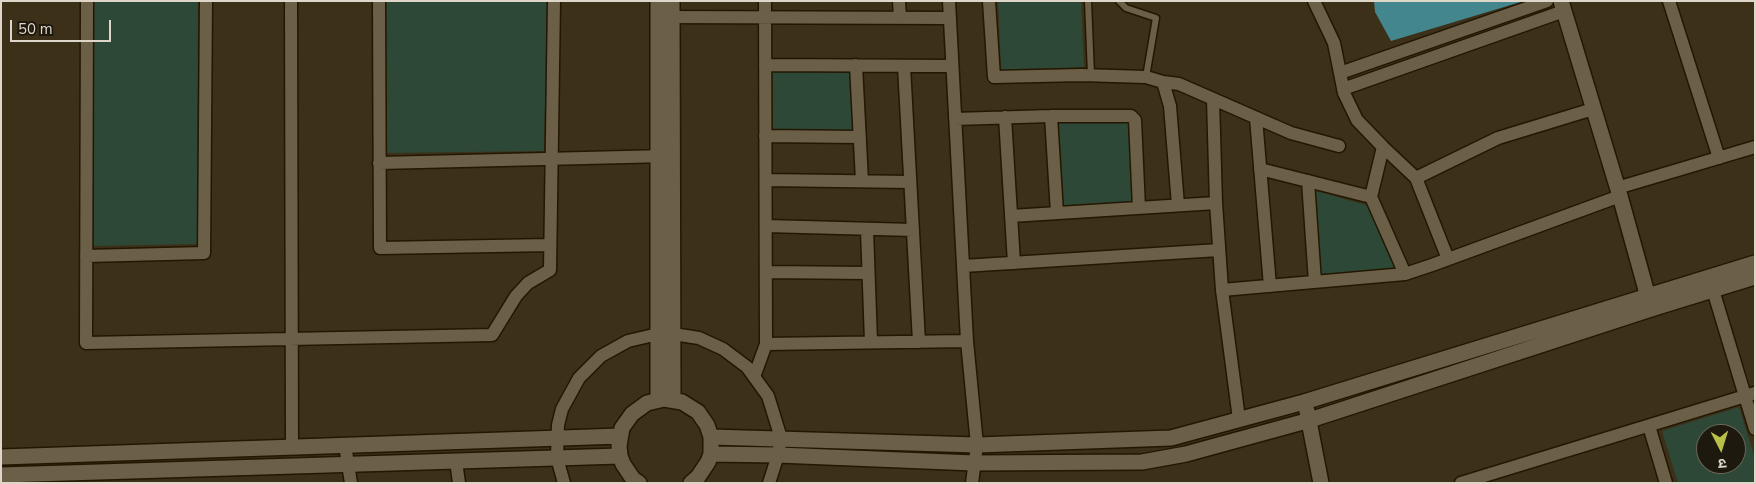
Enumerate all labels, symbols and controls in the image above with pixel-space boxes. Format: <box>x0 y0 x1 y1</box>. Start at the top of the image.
scale bar <box>12 10 114 42</box>
text: 50 m <box>18 19 53 39</box>
north arrow <box>1696 424 1746 474</box>
text: उ <box>1717 454 1727 473</box>

